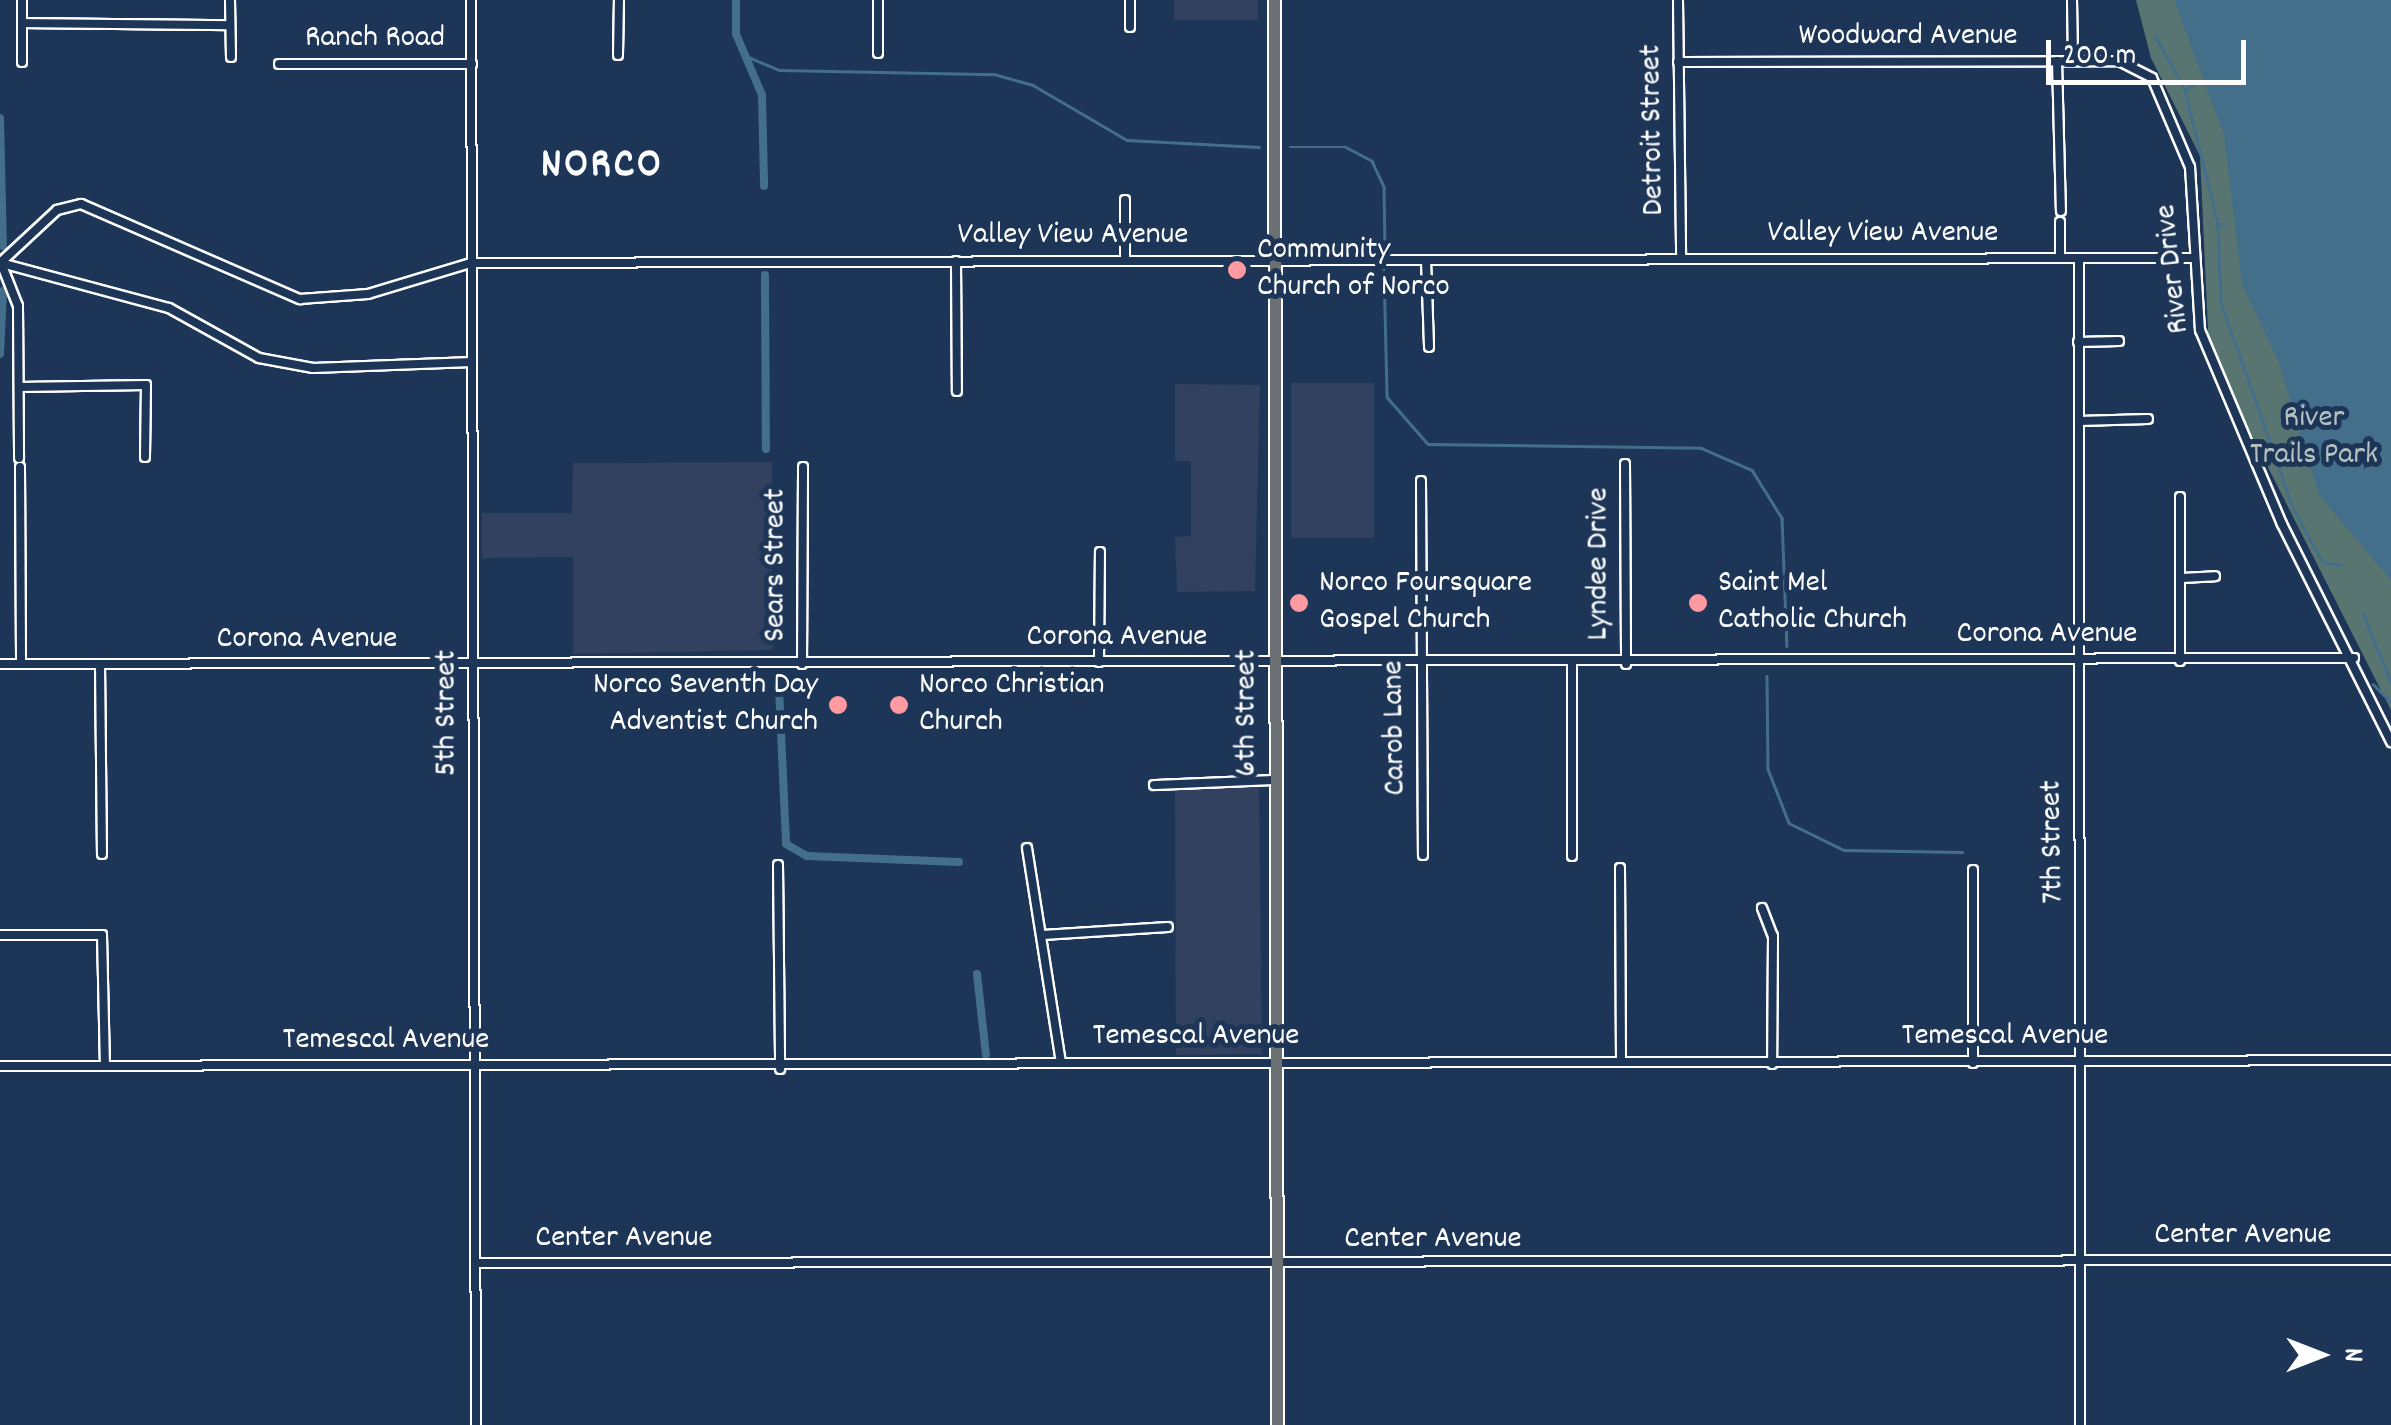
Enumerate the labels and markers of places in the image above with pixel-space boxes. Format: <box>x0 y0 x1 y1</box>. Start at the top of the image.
place label: Community Church of Norco <box>1257 233 1450 308</box>
marker: Community Church of Norco <box>1226 259 1248 281</box>
place label: Norco Foursquare Gospel Church <box>1319 566 1532 641</box>
place label: Saint Mel Catholic Church <box>1718 566 1907 641</box>
marker: Norco Foursquare Gospel Church <box>1288 592 1310 614</box>
marker: Saint Mel Catholic Church <box>1687 592 1709 614</box>
place label: Norco Seventh Day Adventist Church <box>593 668 818 743</box>
place label: Norco Christian Church <box>919 668 1104 743</box>
marker: Norco Seventh Day Adventist Church <box>827 694 849 716</box>
marker: Norco Christian Church <box>888 694 910 716</box>

